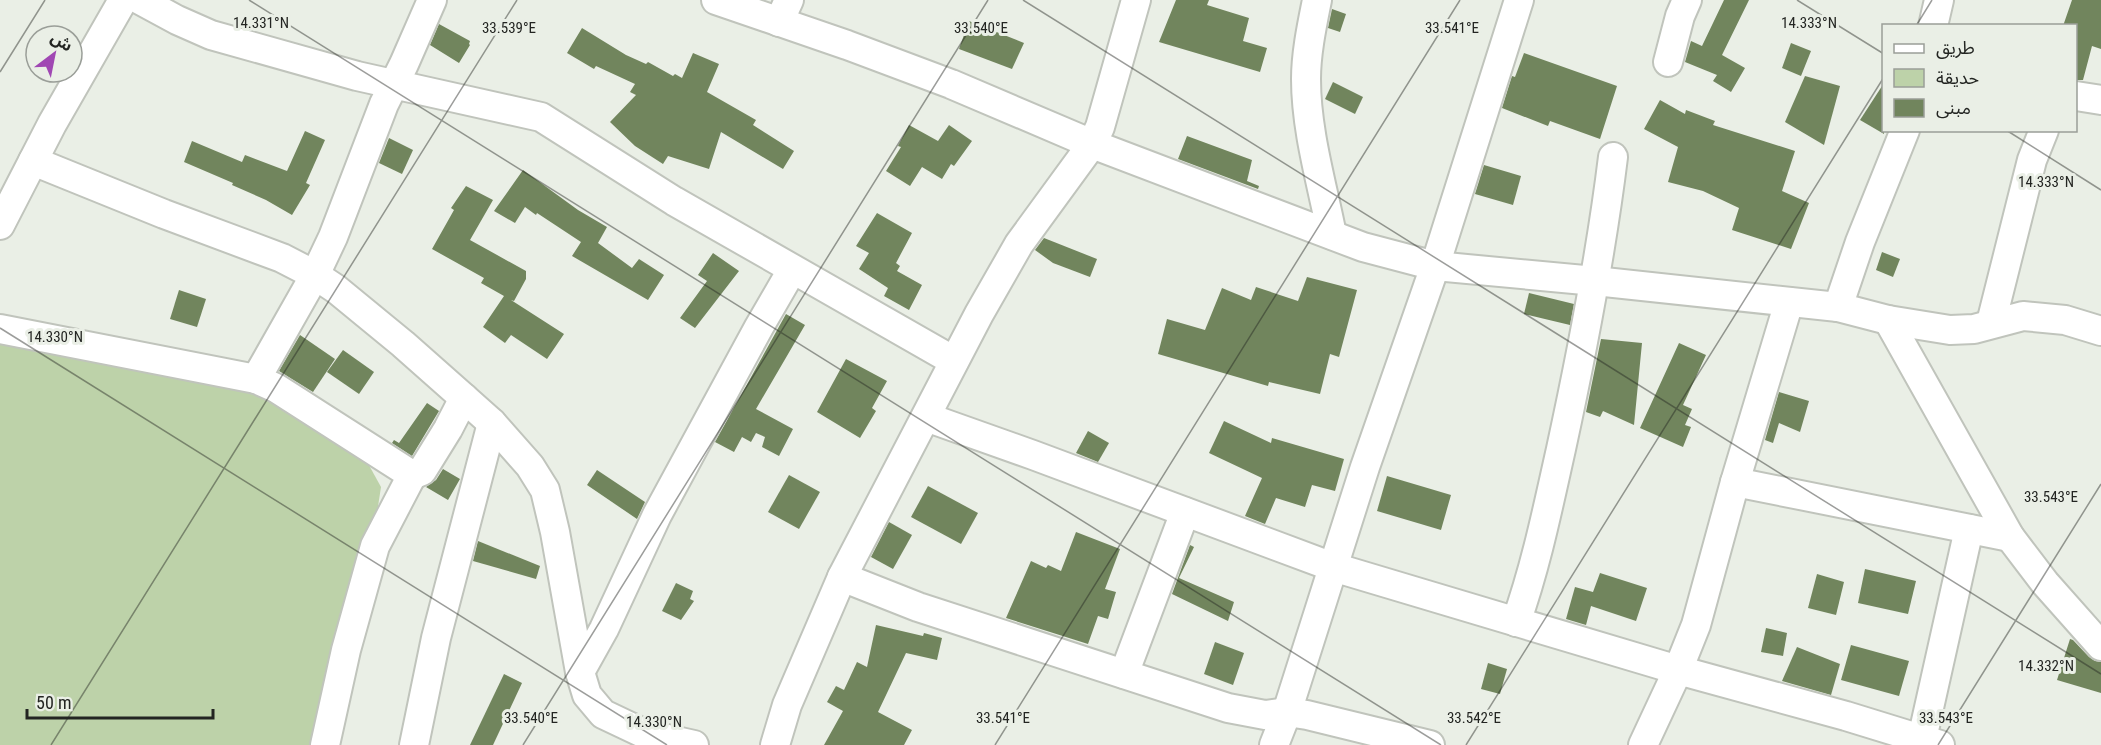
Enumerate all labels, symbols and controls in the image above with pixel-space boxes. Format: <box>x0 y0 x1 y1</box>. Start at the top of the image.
text: 14.331°N <box>233 14 289 32</box>
text: 14.333°N <box>1781 14 1837 32</box>
text: 33.539°E <box>482 19 536 37</box>
text: 33.540°E <box>954 19 1008 37</box>
text: 33.541°E <box>1425 19 1479 37</box>
north arrow <box>24 24 84 84</box>
legend <box>1882 24 2077 132</box>
text: ش <box>47 28 76 56</box>
text: طريق <box>1936 37 1975 59</box>
text: حديقة <box>1936 67 1979 88</box>
text: مبنى <box>1936 97 1971 119</box>
text: 14.333°N <box>2018 173 2074 191</box>
text: 14.330°N <box>27 328 83 346</box>
text: 33.543°E <box>2024 488 2078 506</box>
text: 14.332°N <box>2018 657 2074 675</box>
scale bar <box>27 682 213 720</box>
text: 50 m <box>36 692 71 713</box>
text: 33.540°E <box>504 709 558 727</box>
text: 33.541°E <box>976 709 1030 727</box>
text: 33.542°E <box>1447 709 1501 727</box>
text: 33.543°E <box>1919 709 1973 727</box>
text: 14.330°N <box>626 713 682 731</box>

